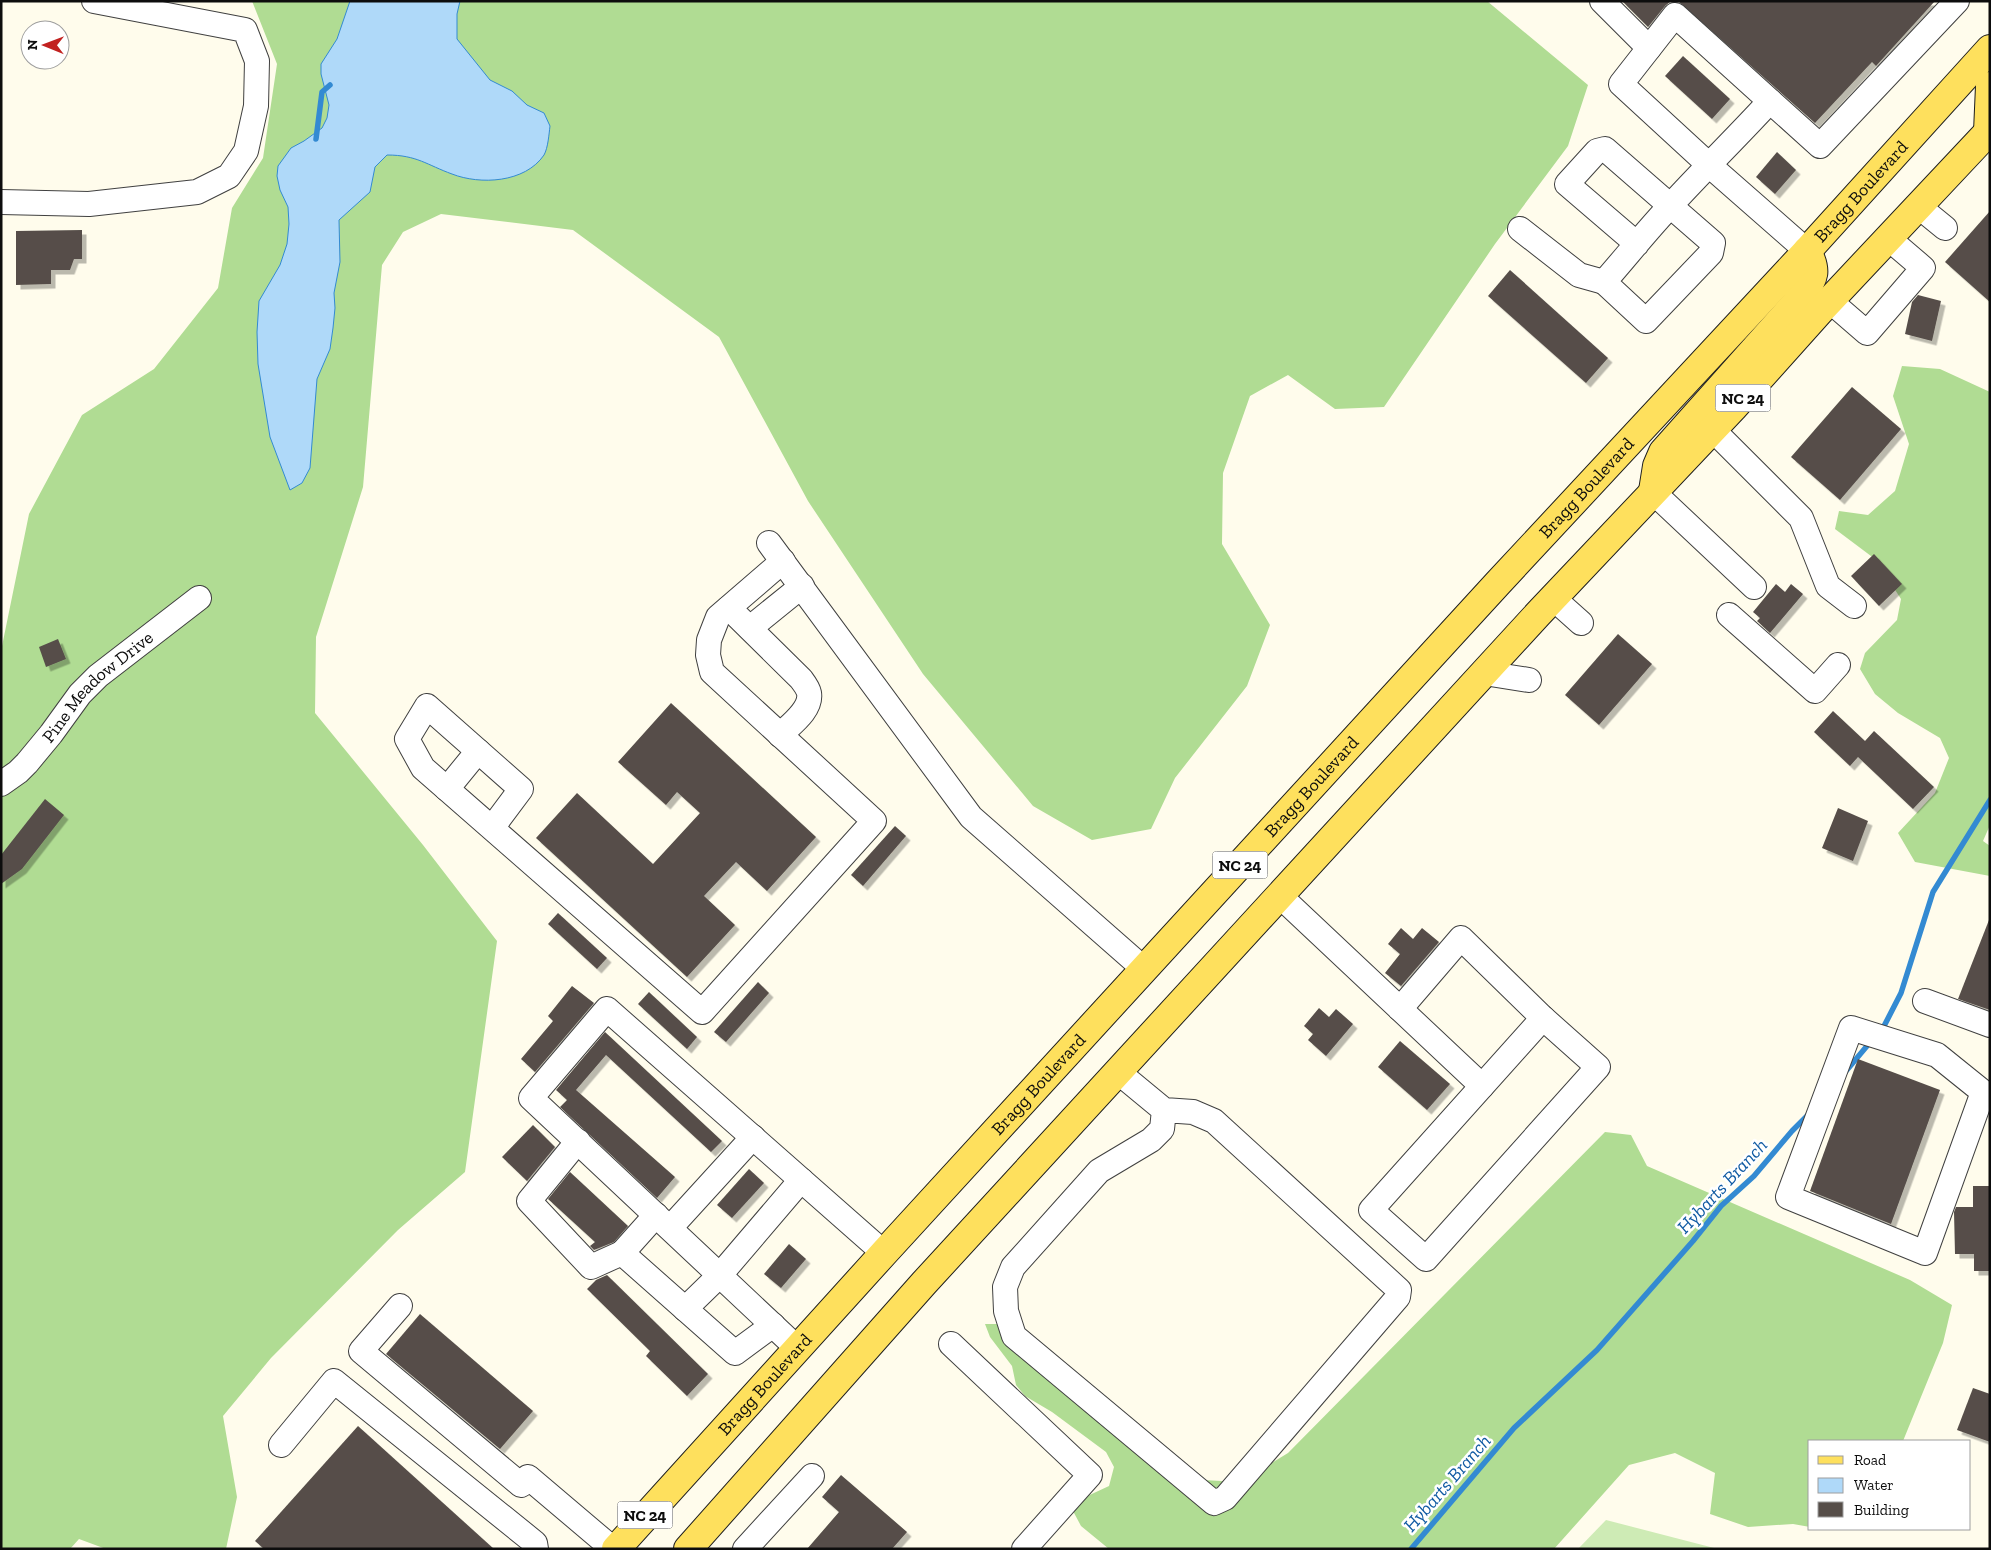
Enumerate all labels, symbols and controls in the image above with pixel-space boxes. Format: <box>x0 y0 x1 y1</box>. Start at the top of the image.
north arrow <box>20 20 70 70</box>
text: N <box>24 39 41 50</box>
street label: Bragg Boulevard <box>1809 136 1913 247</box>
road number: NC 24 <box>1716 384 1770 412</box>
street label: Bragg Boulevard <box>1534 433 1639 543</box>
street label: Pine Meadow Drive <box>37 626 158 747</box>
street label: Bragg Boulevard <box>1260 731 1363 842</box>
road number: NC 24 <box>1212 852 1268 878</box>
street label: Bragg Boulevard <box>987 1029 1090 1140</box>
water label: Hybarts Branch <box>1672 1134 1772 1238</box>
street label: Bragg Boulevard <box>713 1329 817 1440</box>
water label: Hybarts Branch <box>1398 1430 1496 1536</box>
legend <box>1808 1440 1971 1530</box>
text: Road <box>1854 1451 1887 1469</box>
text: Water <box>1854 1476 1894 1494</box>
text: Building <box>1854 1501 1909 1519</box>
road number: NC 24 <box>618 1502 672 1528</box>

